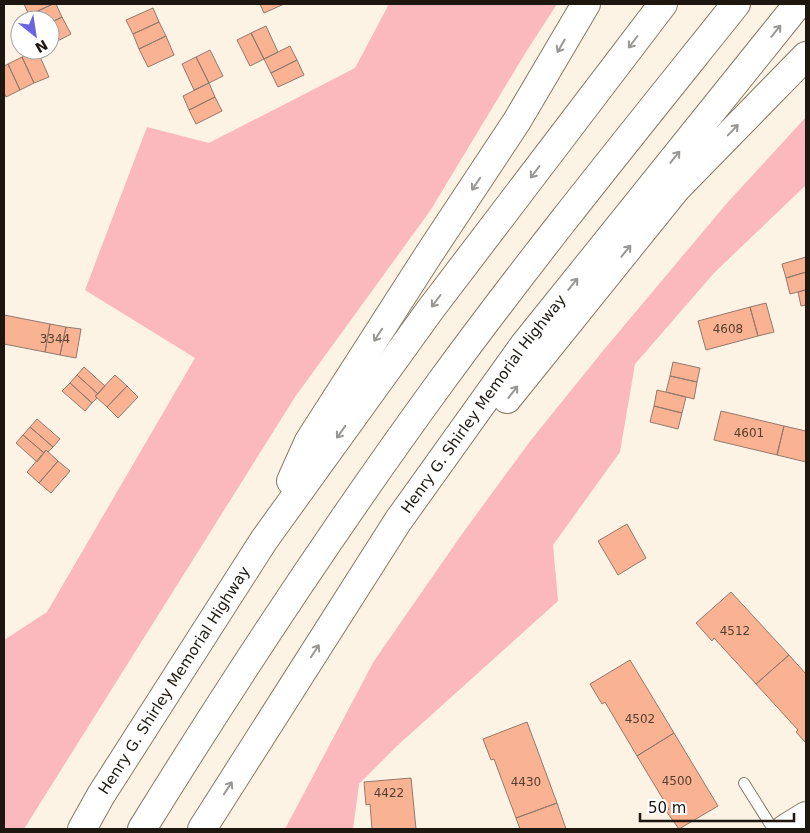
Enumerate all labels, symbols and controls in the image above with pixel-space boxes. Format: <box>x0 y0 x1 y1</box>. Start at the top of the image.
north arrow <box>10 10 60 60</box>
one-way arrow <box>771 24 782 37</box>
one-way arrow <box>628 35 638 49</box>
text: N <box>32 36 51 56</box>
one-way arrow <box>556 38 566 53</box>
one-way arrow <box>727 124 740 136</box>
one-way arrow <box>669 151 680 164</box>
one-way arrow <box>529 165 540 178</box>
one-way arrow <box>471 177 481 191</box>
one-way arrow <box>620 245 631 258</box>
one-way arrow <box>568 278 579 291</box>
street label: Henry G. Shirley Memorial Highway <box>397 291 570 517</box>
one-way arrow <box>431 294 442 307</box>
house number: 4608 <box>713 322 743 336</box>
one-way arrow <box>372 328 383 342</box>
house number: 3344 <box>40 332 70 346</box>
one-way arrow <box>508 385 518 399</box>
one-way arrow <box>336 425 346 439</box>
house number: 4601 <box>734 426 764 440</box>
street label: Henry G. Shirley Memorial Highway <box>95 563 254 798</box>
house number: 4512 <box>720 624 750 638</box>
one-way arrow <box>310 644 321 658</box>
house number: 4502 <box>625 712 655 726</box>
house number: 4500 <box>662 774 692 788</box>
house number: 4430 <box>511 775 541 789</box>
one-way arrow <box>223 781 233 795</box>
house number: 4422 <box>374 786 404 800</box>
scale bar <box>640 790 794 822</box>
text: 50 m <box>648 799 686 817</box>

